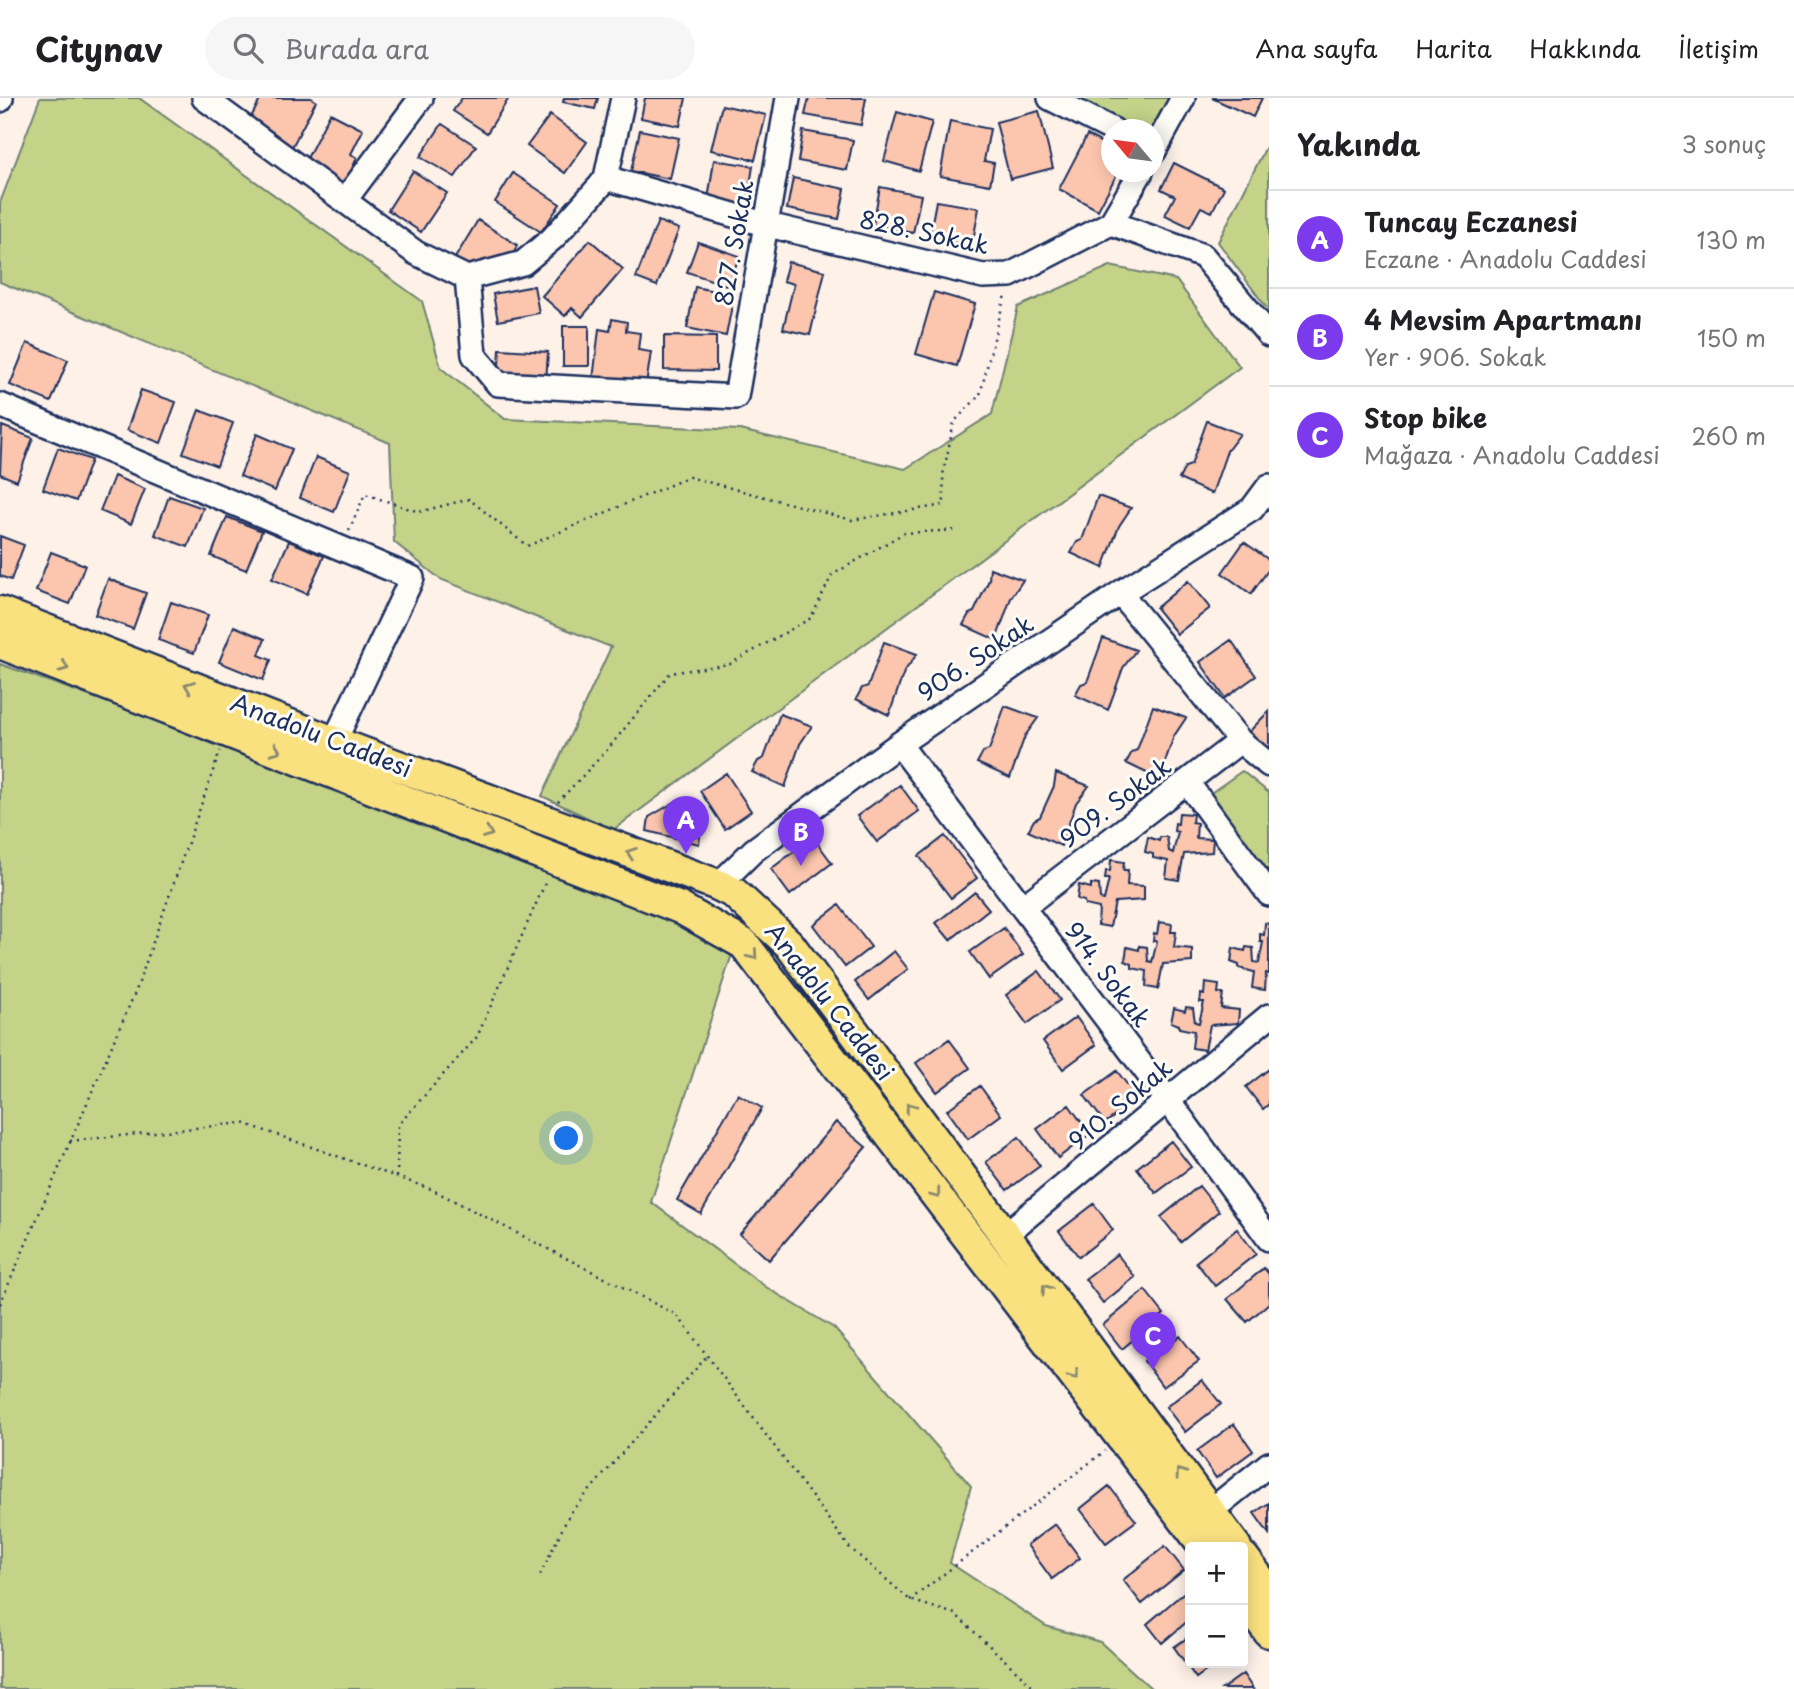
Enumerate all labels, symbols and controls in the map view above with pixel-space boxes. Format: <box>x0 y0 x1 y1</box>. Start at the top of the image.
search box <box>205 17 695 80</box>
text: Citynav <box>35 23 163 73</box>
icon: search <box>229 29 267 67</box>
text: Burada ara <box>285 29 429 68</box>
text: Ana sayfa <box>1256 30 1377 66</box>
text: Harita <box>1415 30 1492 66</box>
text: Hakkında <box>1530 30 1640 66</box>
text: İletişim <box>1678 30 1759 66</box>
north arrow <box>1101 119 1164 182</box>
text: Yakında <box>1297 121 1420 166</box>
text: 3 sonuç <box>1682 126 1766 161</box>
street label: 827. Sokak <box>704 176 762 309</box>
street label: 828. Sokak <box>856 200 993 262</box>
text: Tuncay Eczanesi <box>1364 202 1577 241</box>
text: A <box>1311 222 1329 257</box>
text: 130 m <box>1696 222 1766 257</box>
text: Eczane · Anadolu Caddesi <box>1364 241 1647 276</box>
text: 4 Mevsim Apartmanı <box>1364 300 1642 339</box>
text: B <box>1312 320 1328 355</box>
text: 150 m <box>1697 320 1766 355</box>
text: Yer · 906. Sokak <box>1364 339 1546 374</box>
text: Stop bike <box>1364 398 1487 437</box>
text: C <box>1311 418 1329 453</box>
text: 260 m <box>1691 418 1766 453</box>
text: Mağaza · Anadolu Caddesi <box>1364 437 1660 472</box>
street label: 906. Sokak <box>910 605 1040 709</box>
one-way arrow <box>57 659 69 673</box>
one-way arrow <box>184 680 196 694</box>
street label: Anadolu Caddesi <box>226 683 418 785</box>
one-way arrow <box>269 742 281 756</box>
street label: 909. Sokak <box>1051 747 1178 855</box>
pin: A <box>663 796 709 854</box>
pin: B <box>778 808 824 866</box>
one-way arrow <box>481 824 493 838</box>
one-way arrow <box>626 847 638 861</box>
street label: 914. Sokak <box>1057 913 1160 1034</box>
street label: Anadolu Caddesi <box>757 914 904 1087</box>
one-way arrow <box>745 946 757 959</box>
street label: 910. Sokak <box>1060 1049 1180 1158</box>
one-way arrow <box>906 1102 919 1114</box>
your location <box>549 1121 583 1155</box>
one-way arrow <box>928 1186 940 1198</box>
one-way arrow <box>1042 1284 1054 1297</box>
pin: C <box>1130 1312 1176 1370</box>
one-way arrow <box>1065 1367 1078 1379</box>
one-way arrow <box>1176 1468 1189 1481</box>
map controls <box>1185 1542 1248 1668</box>
button: + <box>1185 1542 1248 1605</box>
button: − <box>1185 1605 1248 1668</box>

